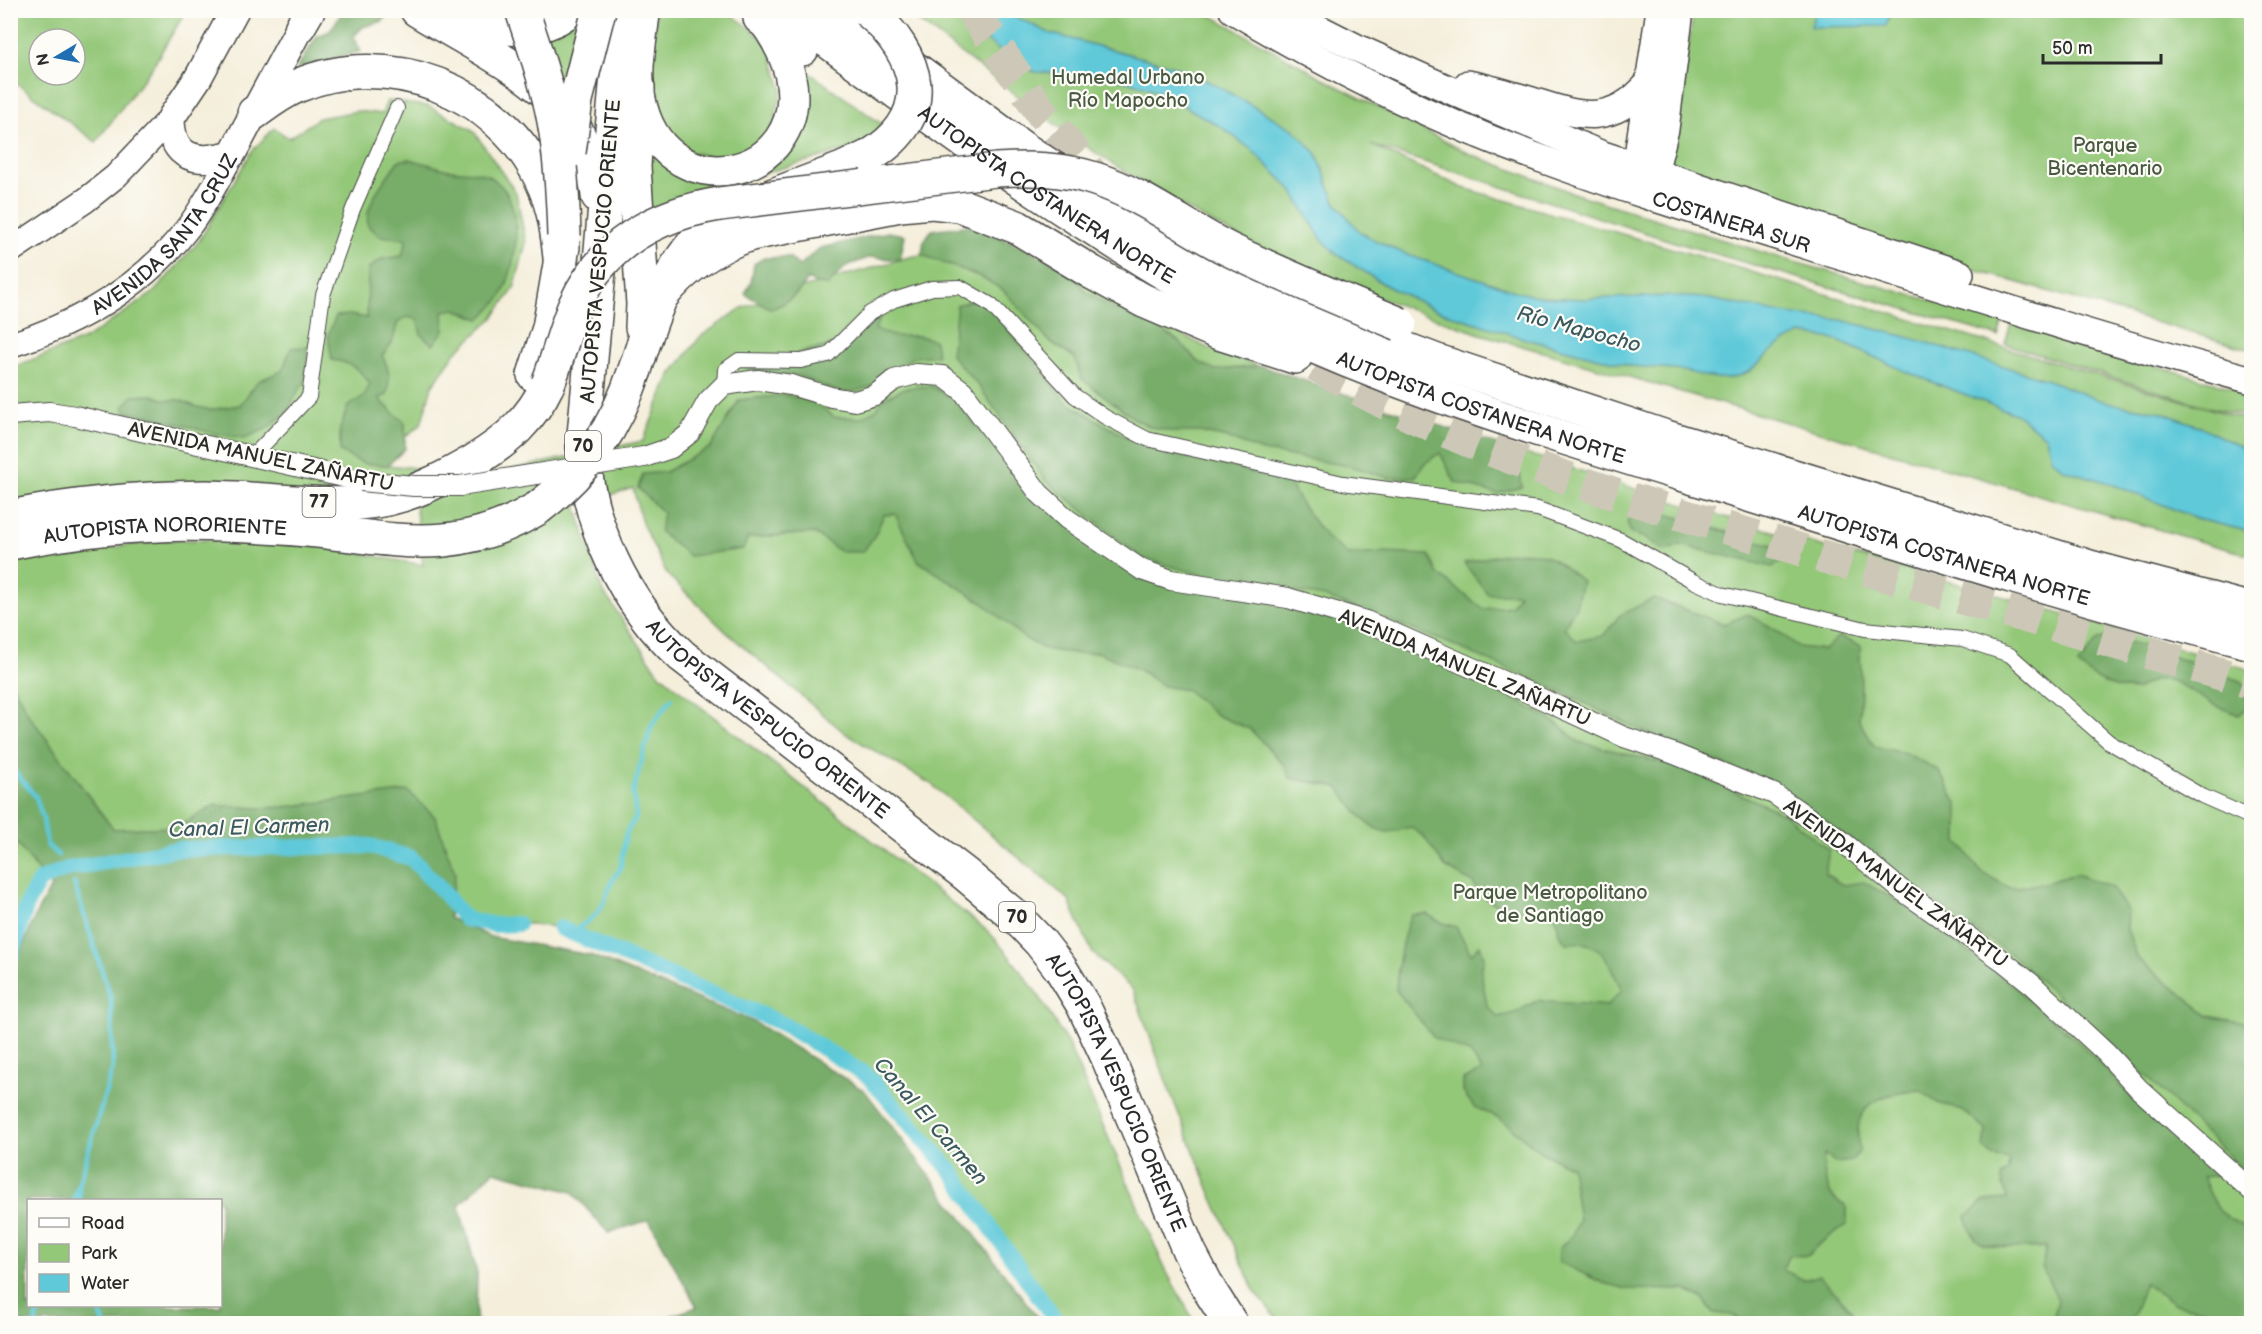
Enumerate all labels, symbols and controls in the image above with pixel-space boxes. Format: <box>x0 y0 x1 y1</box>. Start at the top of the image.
north arrow <box>27 27 87 87</box>
scale bar <box>2043 27 2162 65</box>
text: 50 m <box>2052 38 2093 59</box>
text: N <box>33 52 54 67</box>
park label: Humedal Urbano Río Mapocho <box>1051 66 1205 113</box>
street label: AUTOPISTA VESPUCIO ORIENTE <box>576 98 626 404</box>
street label: AUTOPISTA COSTANERA NORTE <box>913 101 1179 290</box>
park label: Parque Bicentenario <box>2047 134 2163 181</box>
street label: AVENIDA SANTA CRUZ <box>87 149 243 321</box>
street label: COSTANERA SUR <box>1649 187 1813 259</box>
water label: Río Mapocho <box>1514 301 1644 358</box>
street label: AUTOPISTA COSTANERA NORTE <box>1333 347 1628 469</box>
street label: AVENIDA MANUEL ZAÑARTU <box>126 417 396 497</box>
road number: 70 <box>565 431 601 461</box>
road number: 77 <box>302 487 336 517</box>
street label: AUTOPISTA COSTANERA NORTE <box>1795 500 2093 612</box>
street label: AUTOPISTA NORORIENTE <box>42 513 288 550</box>
street label: AVENIDA MANUEL ZAÑARTU <box>1335 604 1594 732</box>
street label: AUTOPISTA VESPUCIO ORIENTE <box>640 615 894 824</box>
street label: AVENIDA MANUEL ZAÑARTU <box>1779 794 2012 973</box>
water label: Canal El Carmen <box>168 812 330 843</box>
park label: Parque Metropolitano de Santiago <box>1452 881 1648 928</box>
road number: 70 <box>999 902 1035 932</box>
street label: AUTOPISTA VESPUCIO ORIENTE <box>1040 949 1191 1236</box>
water label: Canal El Carmen <box>868 1052 993 1190</box>
legend <box>27 1199 222 1307</box>
text: Road <box>81 1213 125 1234</box>
text: Park <box>81 1243 117 1264</box>
text: Water <box>81 1273 129 1294</box>

